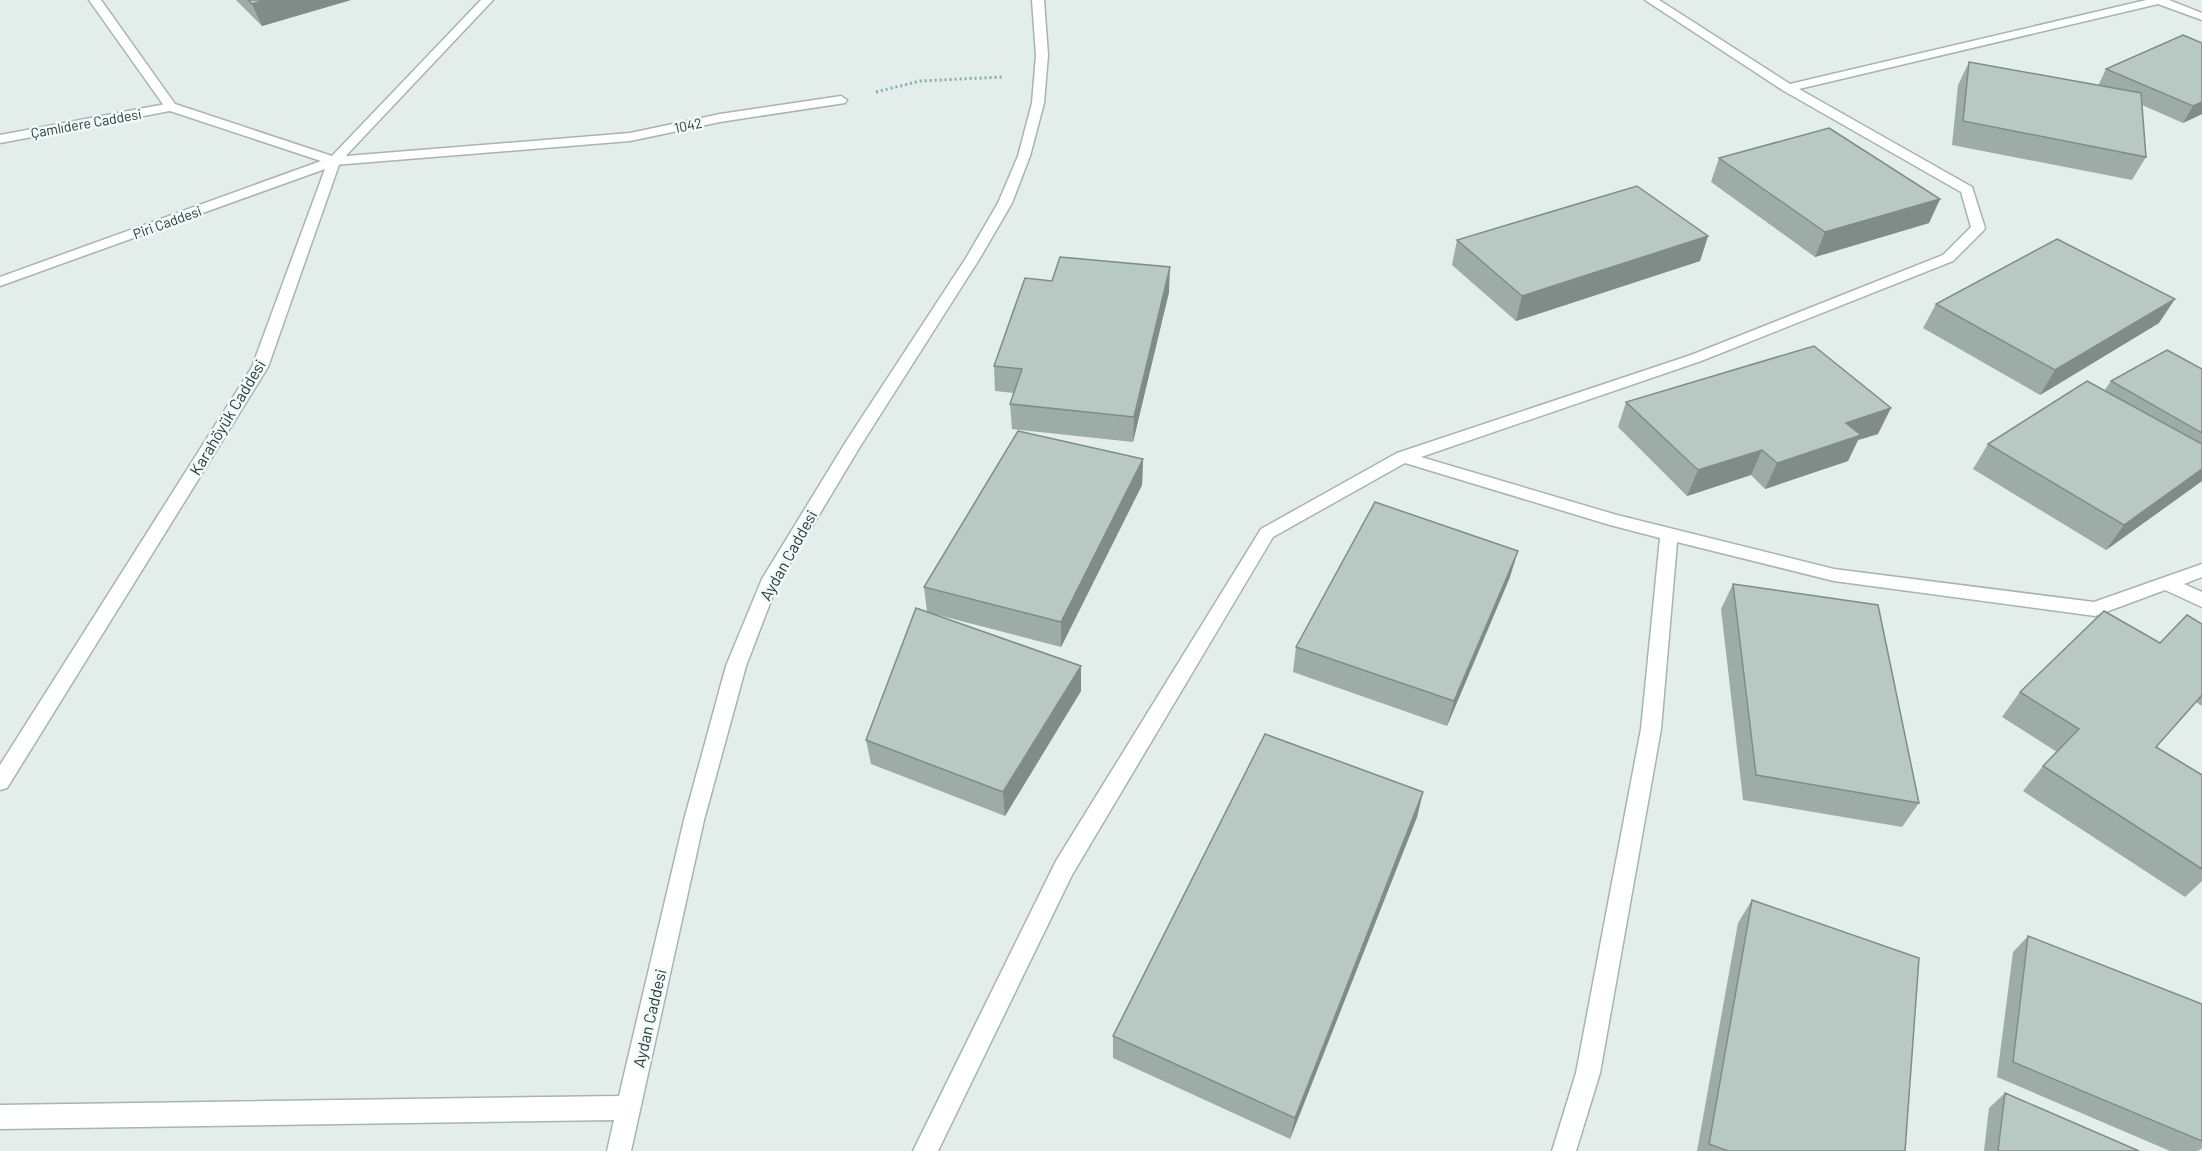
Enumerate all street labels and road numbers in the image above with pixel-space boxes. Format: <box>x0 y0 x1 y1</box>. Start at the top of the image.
street label: Çamlıdere Caddesi <box>29 105 143 141</box>
street label: 1042 <box>673 114 703 136</box>
street label: Piri Caddesi <box>130 202 204 242</box>
street label: Karahöyük Caddesi <box>185 356 269 478</box>
street label: Aydan Caddesi <box>755 506 821 604</box>
street label: Aydan Caddesi <box>628 967 670 1069</box>

